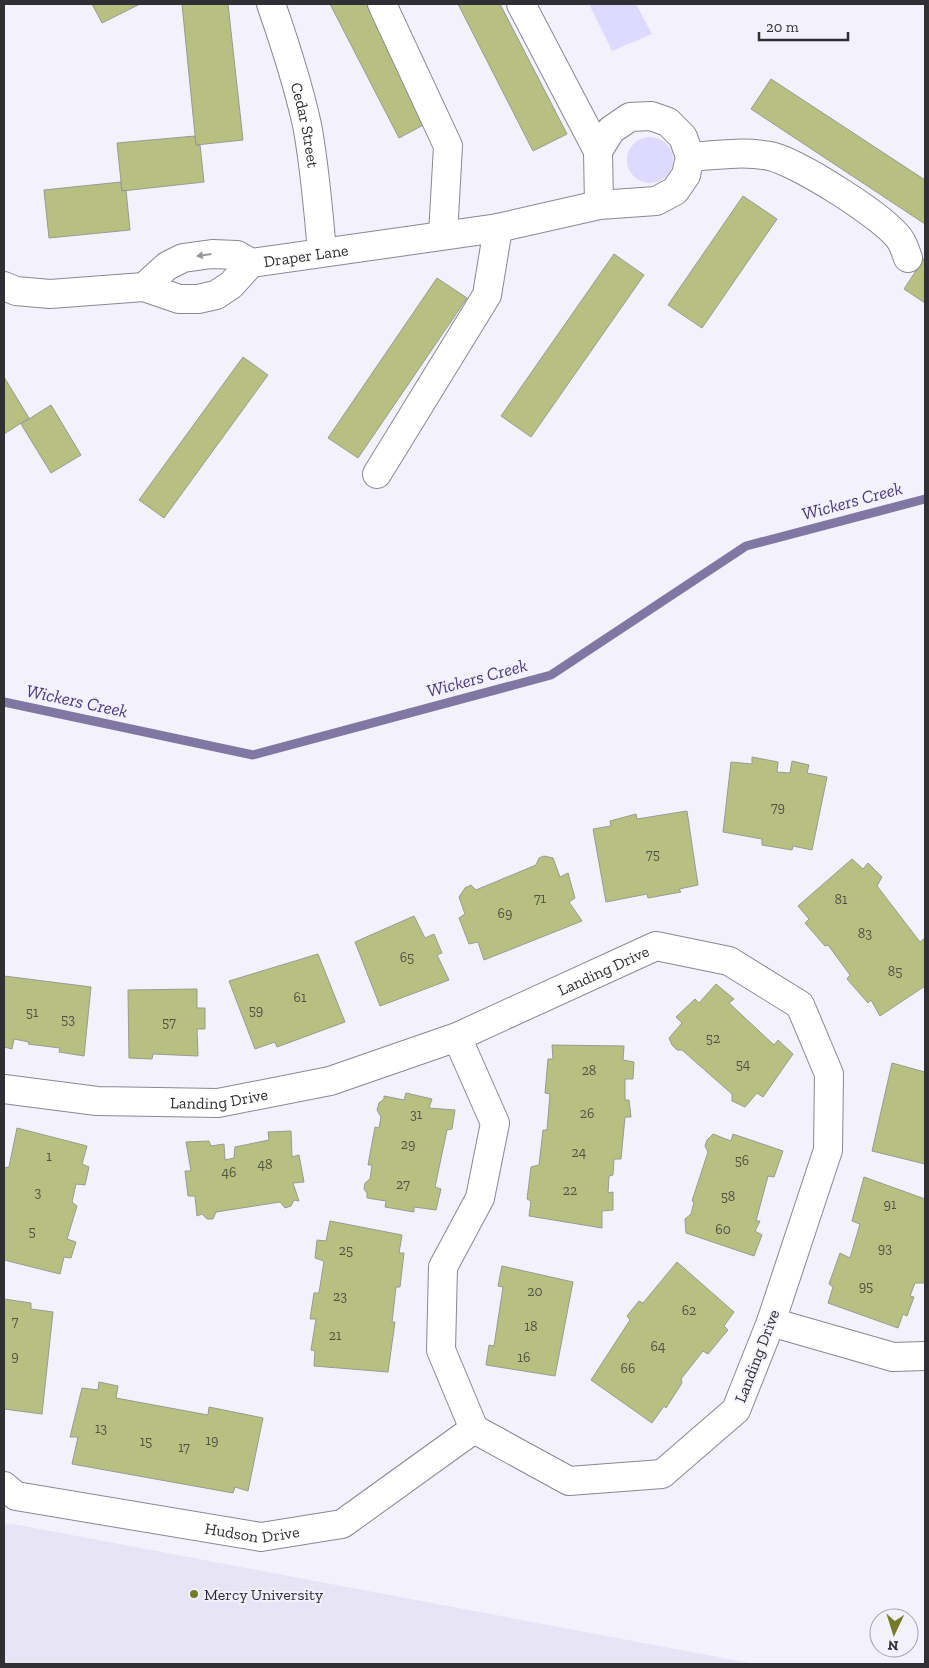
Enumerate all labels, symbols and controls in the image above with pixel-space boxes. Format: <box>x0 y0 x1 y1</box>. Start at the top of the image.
scale bar <box>759 10 848 42</box>
text: 20 m <box>766 18 799 36</box>
street label: Cedar Street <box>287 80 323 169</box>
street label: Draper Lane <box>262 240 349 271</box>
one-way arrow <box>196 251 212 259</box>
water label: Wickers Creek <box>799 477 905 525</box>
water label: Wickers Creek <box>424 654 530 702</box>
water label: Wickers Creek <box>24 680 130 722</box>
house number: 79 <box>771 799 785 816</box>
house number: 75 <box>646 846 660 863</box>
house number: 71 <box>534 890 547 907</box>
house number: 81 <box>835 891 848 908</box>
house number: 69 <box>498 905 512 922</box>
house number: 83 <box>858 925 872 942</box>
street label: Landing Drive <box>555 941 652 999</box>
house number: 65 <box>400 949 414 966</box>
house number: 85 <box>888 963 902 980</box>
house number: 61 <box>294 989 307 1006</box>
house number: 59 <box>249 1002 263 1019</box>
house number: 51 <box>26 1004 39 1021</box>
house number: 53 <box>61 1011 75 1028</box>
house number: 57 <box>162 1014 176 1031</box>
house number: 52 <box>706 1030 720 1047</box>
house number: 54 <box>736 1056 751 1073</box>
house number: 28 <box>582 1062 596 1079</box>
street label: Landing Drive <box>170 1084 269 1113</box>
house number: 26 <box>580 1105 594 1122</box>
house number: 31 <box>410 1106 423 1123</box>
house number: 29 <box>401 1136 415 1153</box>
house number: 24 <box>572 1144 587 1161</box>
house number: 1 <box>46 1148 52 1165</box>
house number: 56 <box>735 1152 749 1169</box>
house number: 48 <box>257 1156 273 1173</box>
house number: 46 <box>222 1164 236 1181</box>
house number: 27 <box>396 1176 410 1193</box>
house number: 22 <box>563 1182 577 1199</box>
house number: 3 <box>35 1184 42 1201</box>
house number: 58 <box>721 1188 735 1205</box>
house number: 91 <box>884 1196 897 1213</box>
house number: 60 <box>715 1221 731 1238</box>
house number: 5 <box>28 1223 36 1240</box>
house number: 93 <box>878 1240 892 1257</box>
house number: 25 <box>339 1242 353 1259</box>
house number: 95 <box>859 1278 873 1295</box>
house number: 20 <box>527 1283 543 1300</box>
house number: 23 <box>333 1288 347 1305</box>
house number: 62 <box>682 1302 696 1319</box>
street label: Landing Drive <box>731 1307 783 1405</box>
house number: 7 <box>12 1313 19 1330</box>
house number: 18 <box>525 1318 537 1335</box>
house number: 21 <box>329 1327 342 1344</box>
house number: 64 <box>651 1338 666 1355</box>
house number: 9 <box>11 1348 19 1365</box>
house number: 16 <box>518 1349 530 1366</box>
house number: 66 <box>621 1360 635 1377</box>
house number: 13 <box>95 1420 107 1437</box>
house number: 19 <box>206 1432 218 1449</box>
house number: 15 <box>140 1433 152 1450</box>
house number: 17 <box>178 1439 190 1456</box>
street label: Hudson Drive <box>204 1518 301 1547</box>
place label: Mercy University <box>204 1585 324 1604</box>
marker: Mercy University <box>188 1588 200 1600</box>
north arrow <box>869 1608 919 1658</box>
text: N <box>887 1637 899 1654</box>

